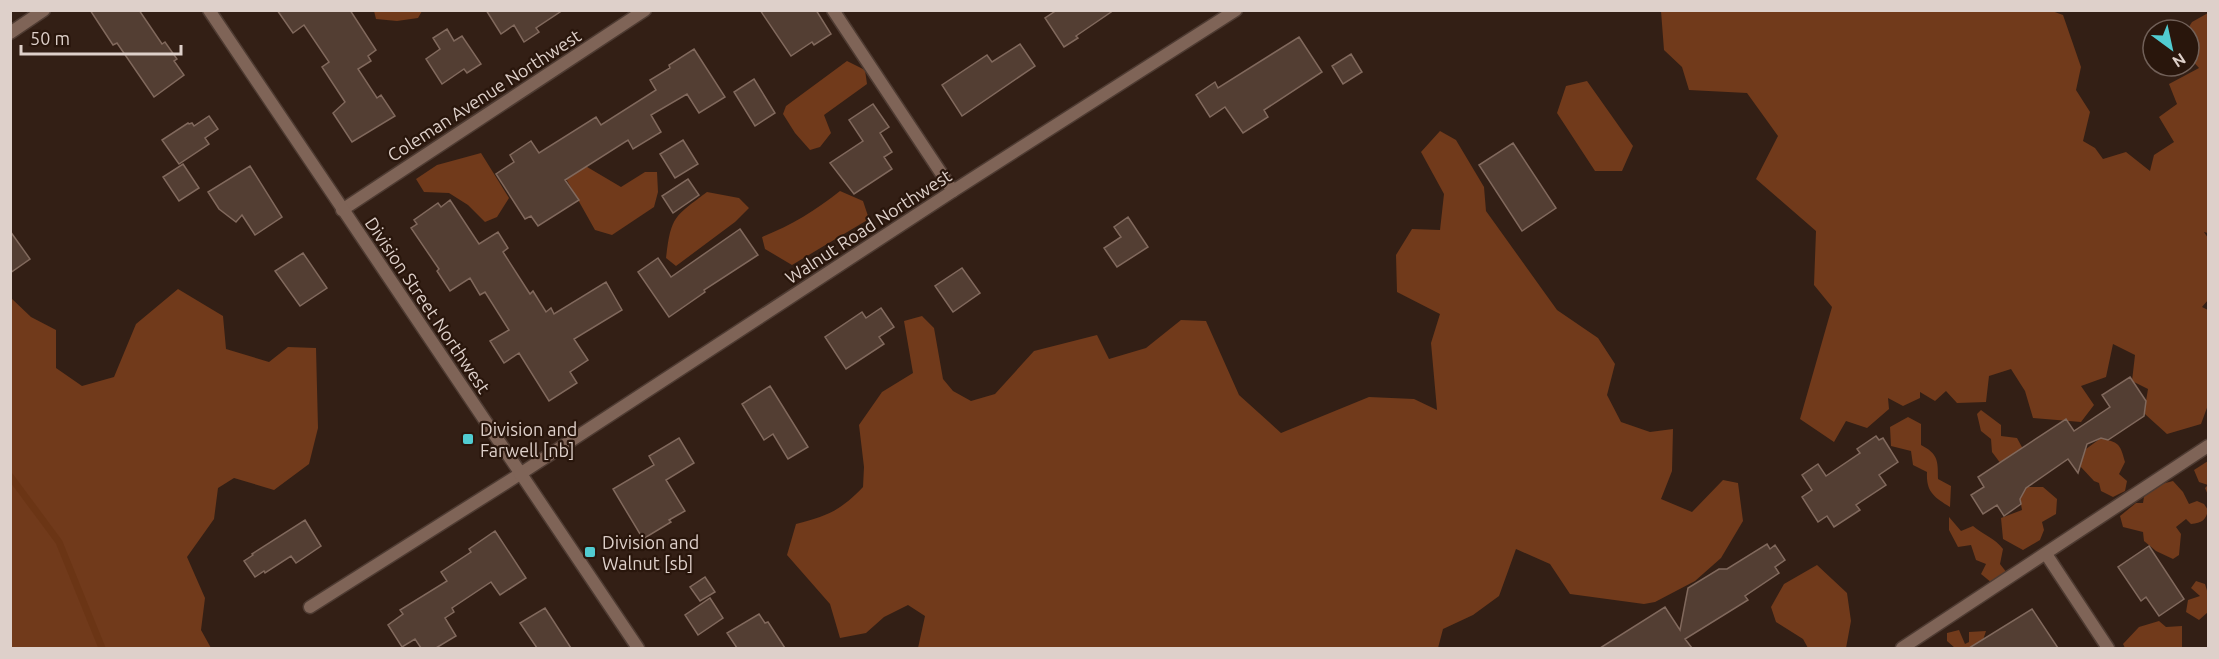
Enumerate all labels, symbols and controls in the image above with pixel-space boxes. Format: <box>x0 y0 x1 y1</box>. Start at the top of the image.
scale bar <box>21 18 182 56</box>
north arrow <box>2141 18 2201 78</box>
street label: Coleman Avenue Northwest <box>384 25 584 165</box>
text: 50 m <box>30 28 70 48</box>
text: N <box>2169 50 2189 71</box>
street label: Walnut Road Northwest <box>781 165 955 287</box>
street label: Division Street Northwest <box>362 213 494 397</box>
place label: Division and Farwell [nb] <box>480 419 577 460</box>
marker: Division and Farwell [nb] <box>461 432 475 446</box>
place label: Division and Walnut [sb] <box>602 532 699 573</box>
marker: Division and Walnut [sb] <box>583 545 597 559</box>

